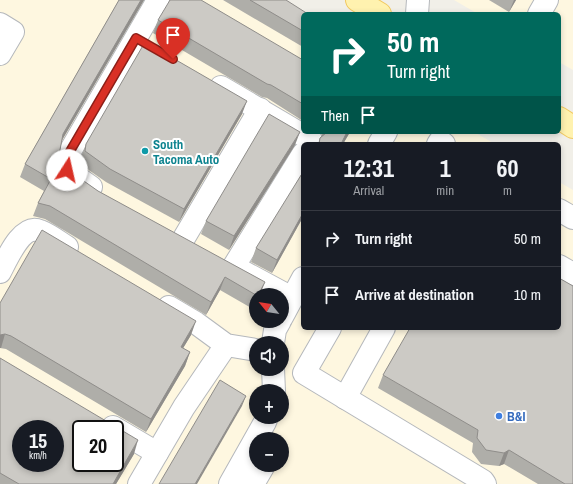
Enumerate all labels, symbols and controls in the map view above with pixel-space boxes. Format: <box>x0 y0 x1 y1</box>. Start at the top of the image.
pin <box>156 18 190 59</box>
text: 50 m <box>387 23 439 61</box>
icon: arrive <box>162 24 184 46</box>
icon: right <box>321 28 373 80</box>
text: Turn right <box>387 59 450 84</box>
icon: arrive <box>357 104 379 126</box>
text: Then <box>321 105 349 126</box>
place label: South Tacoma Auto <box>153 136 219 168</box>
marker: South Tacoma Auto <box>140 146 150 156</box>
position arrow <box>46 149 88 191</box>
text: 12:31 <box>344 152 394 184</box>
text: 1 <box>440 152 451 184</box>
text: 60 <box>497 152 519 184</box>
text: Arrival <box>353 182 384 199</box>
text: min <box>436 182 454 199</box>
text: m <box>503 182 512 199</box>
icon: right <box>321 228 343 250</box>
text: Turn right <box>355 228 412 249</box>
text: 50 m <box>514 228 541 249</box>
icon: arrive <box>321 284 343 306</box>
text: Arrive at destination <box>355 284 474 305</box>
text: 10 m <box>514 284 541 305</box>
north arrow <box>249 288 289 328</box>
map controls <box>249 288 289 472</box>
button: sound <box>249 336 289 376</box>
button: + <box>249 384 289 424</box>
place label: B&I <box>507 408 525 425</box>
marker: B&I <box>494 411 504 421</box>
speed limit sign: 20 <box>72 420 124 472</box>
text: 15 <box>29 427 47 454</box>
button: − <box>249 432 289 472</box>
text: km/h <box>29 449 47 462</box>

